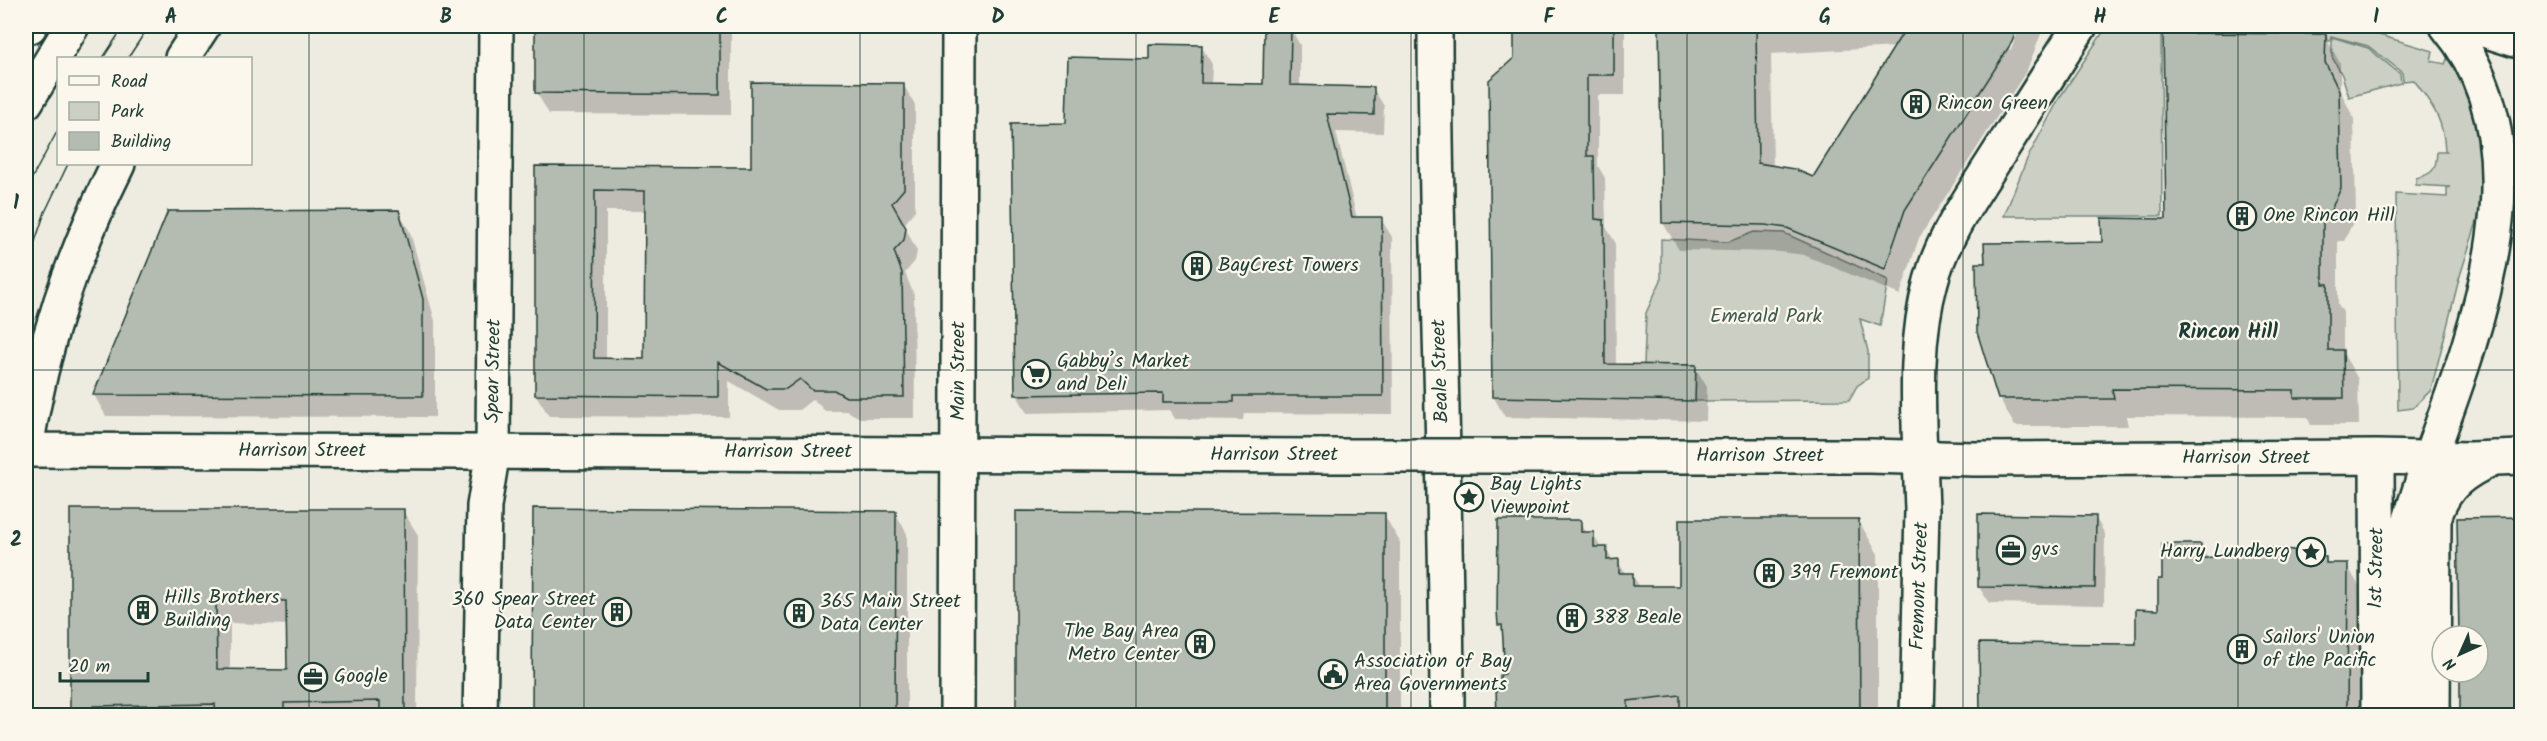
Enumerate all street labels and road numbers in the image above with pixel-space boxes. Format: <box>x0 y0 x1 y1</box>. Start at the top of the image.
street label: Beale Street <box>1423 318 1459 423</box>
street label: Spear Street <box>477 319 511 423</box>
street label: Main Street <box>943 321 975 421</box>
street label: Harrison Street <box>238 435 366 467</box>
street label: Harrison Street <box>724 436 852 468</box>
street label: Harrison Street <box>1210 439 1338 471</box>
street label: Harrison Street <box>1696 440 1824 472</box>
street label: Harrison Street <box>2182 442 2310 474</box>
street label: Fremont Street <box>1902 521 1938 651</box>
street label: 1st Street <box>2360 527 2394 609</box>

